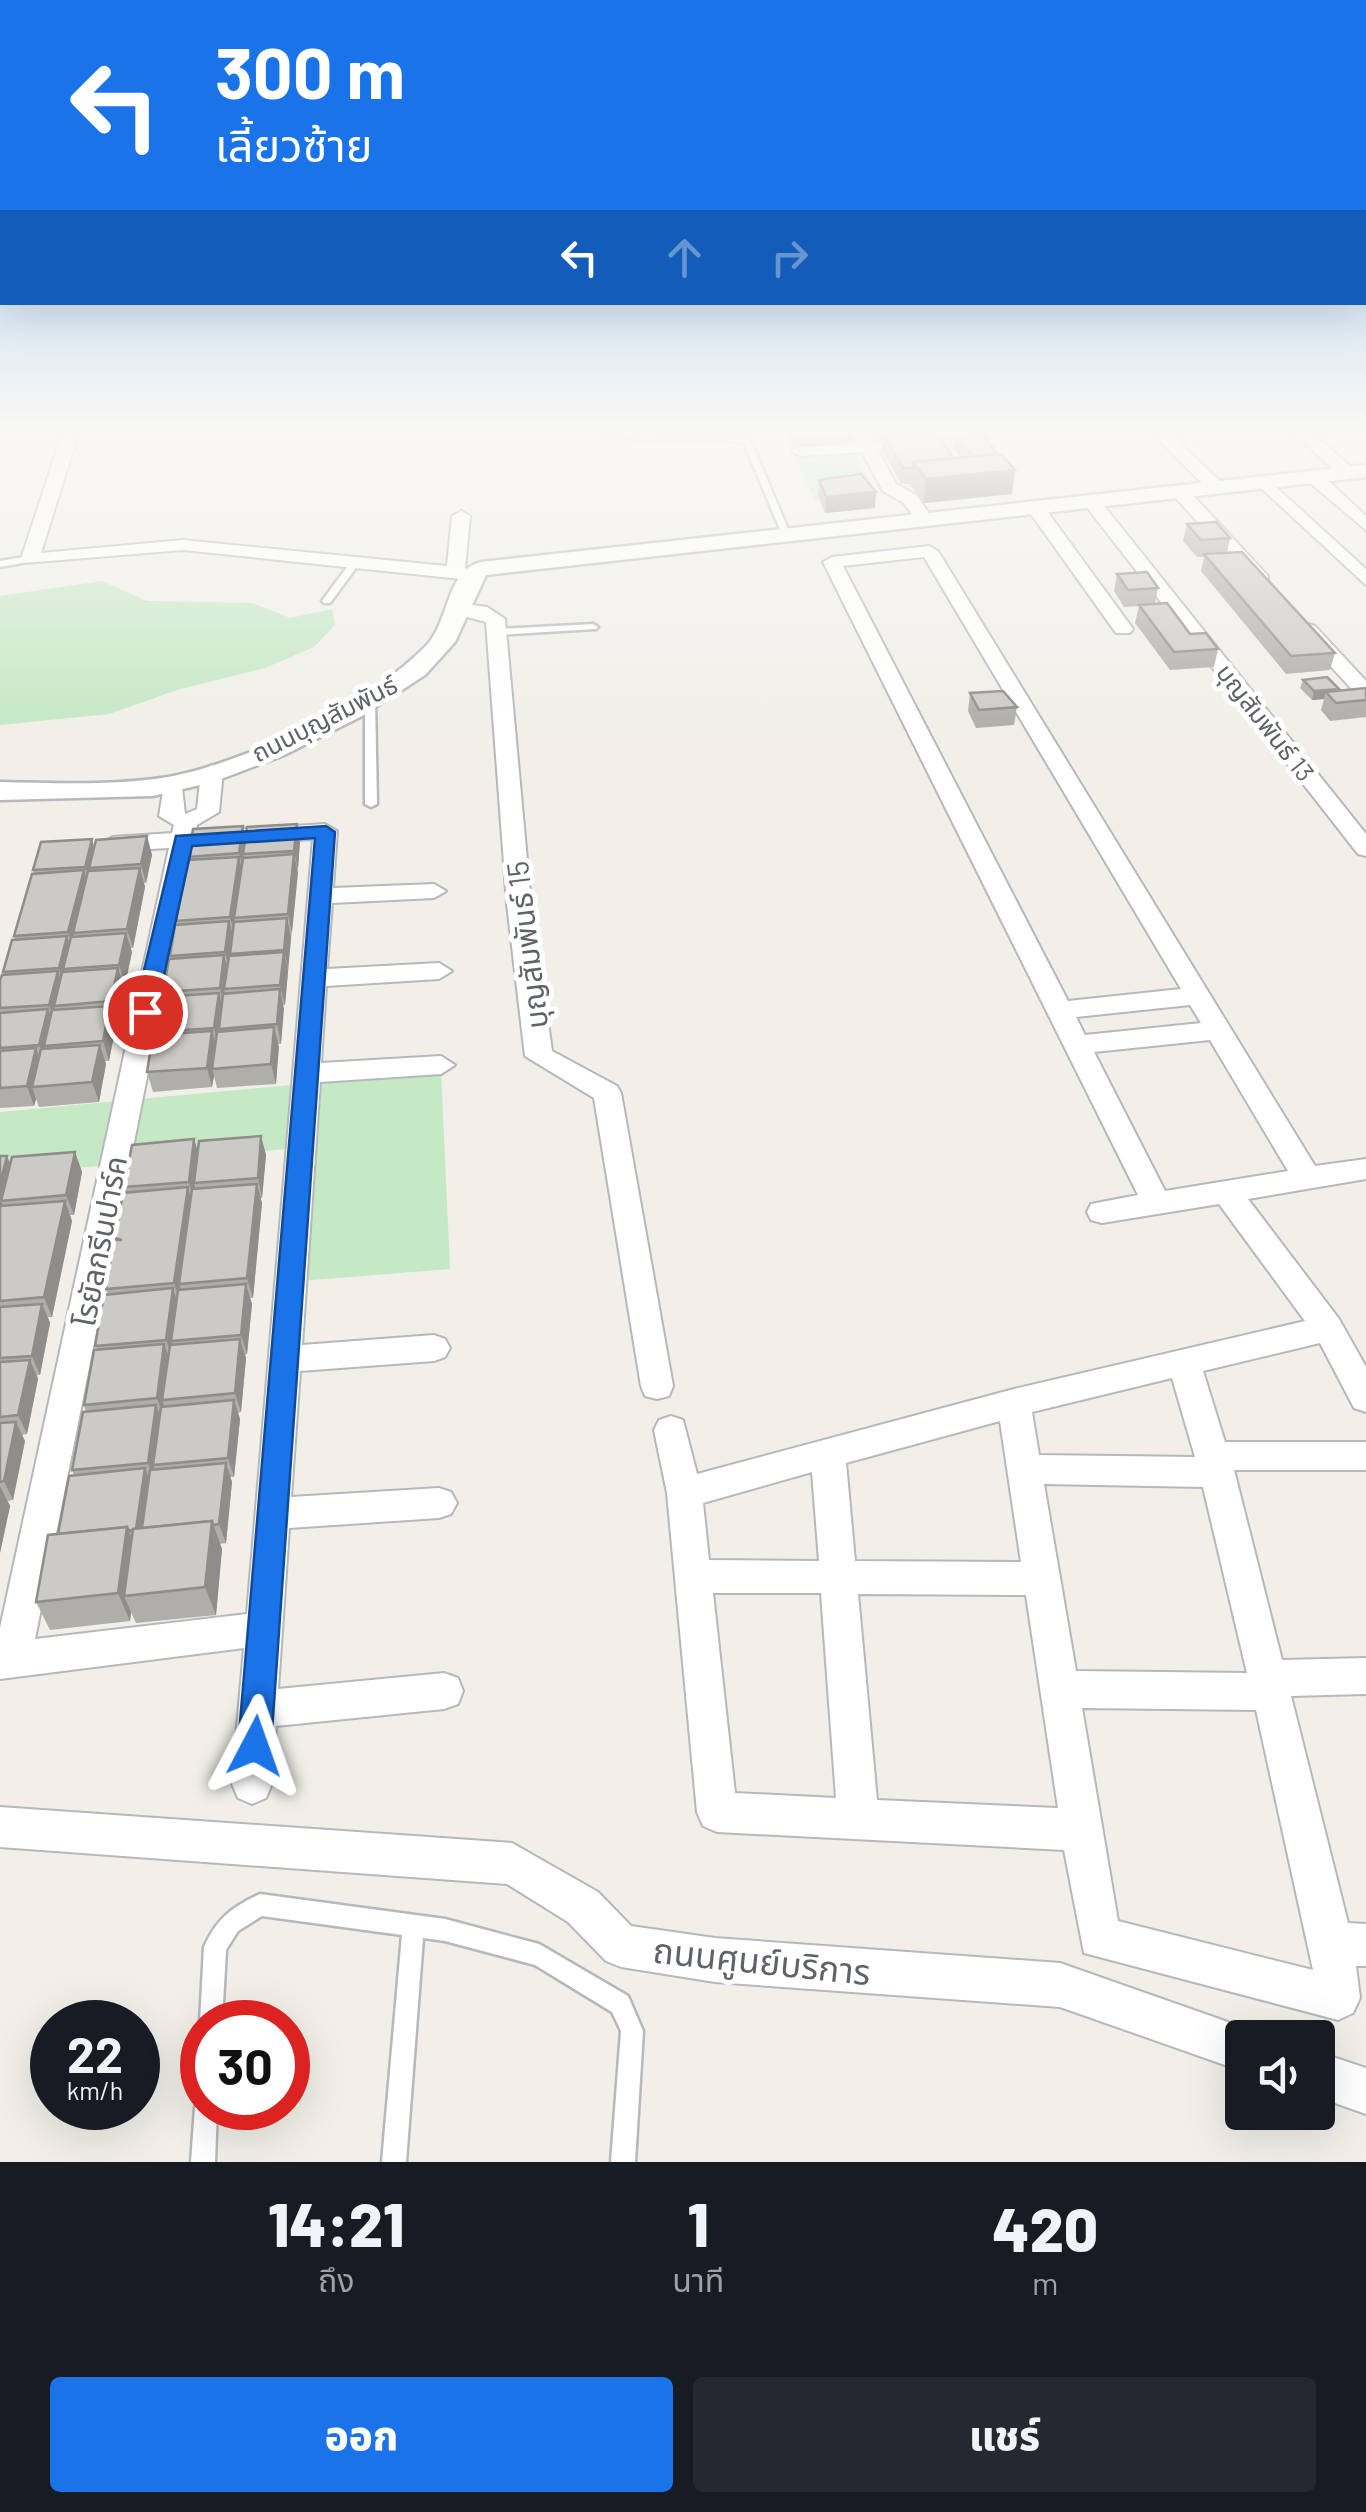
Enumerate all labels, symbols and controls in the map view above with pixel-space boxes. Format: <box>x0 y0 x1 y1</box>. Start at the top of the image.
text: 300 m <box>215 29 405 113</box>
icon: left <box>50 40 180 170</box>
text: เลี้ยวซ้าย <box>215 117 372 171</box>
icon: left <box>552 230 607 285</box>
icon: ahead <box>657 230 712 285</box>
icon: right <box>762 230 817 285</box>
street label: บุญสัมพันธ์ 13 <box>1209 657 1321 788</box>
street label: ถนนบุญสัมพันธ์ <box>246 668 403 769</box>
street label: บุญสัมพันธ์ 15 <box>498 859 556 1031</box>
pin <box>103 970 188 1055</box>
icon: arrive <box>118 985 173 1040</box>
street label: โรยัลกรีนปาร์ค <box>65 1153 133 1329</box>
position arrow <box>203 1694 307 1798</box>
street label: ถนนศูนย์บริการ <box>651 1928 873 1994</box>
speed limit sign: 30 <box>180 2000 310 2130</box>
map controls <box>1225 2020 1335 2130</box>
button: sound <box>1225 2020 1335 2130</box>
text: 22 <box>67 2023 123 2083</box>
text: km/h <box>67 2075 123 2105</box>
text: 14:21 <box>268 2187 404 2259</box>
text: 1 <box>688 2187 709 2259</box>
text: 420 <box>992 2192 1098 2264</box>
text: ถึง <box>318 2260 354 2298</box>
text: นาที <box>672 2260 724 2298</box>
text: m <box>1032 2263 1058 2301</box>
button: ออก <box>50 2377 673 2492</box>
button: แชร์ <box>693 2377 1316 2492</box>

